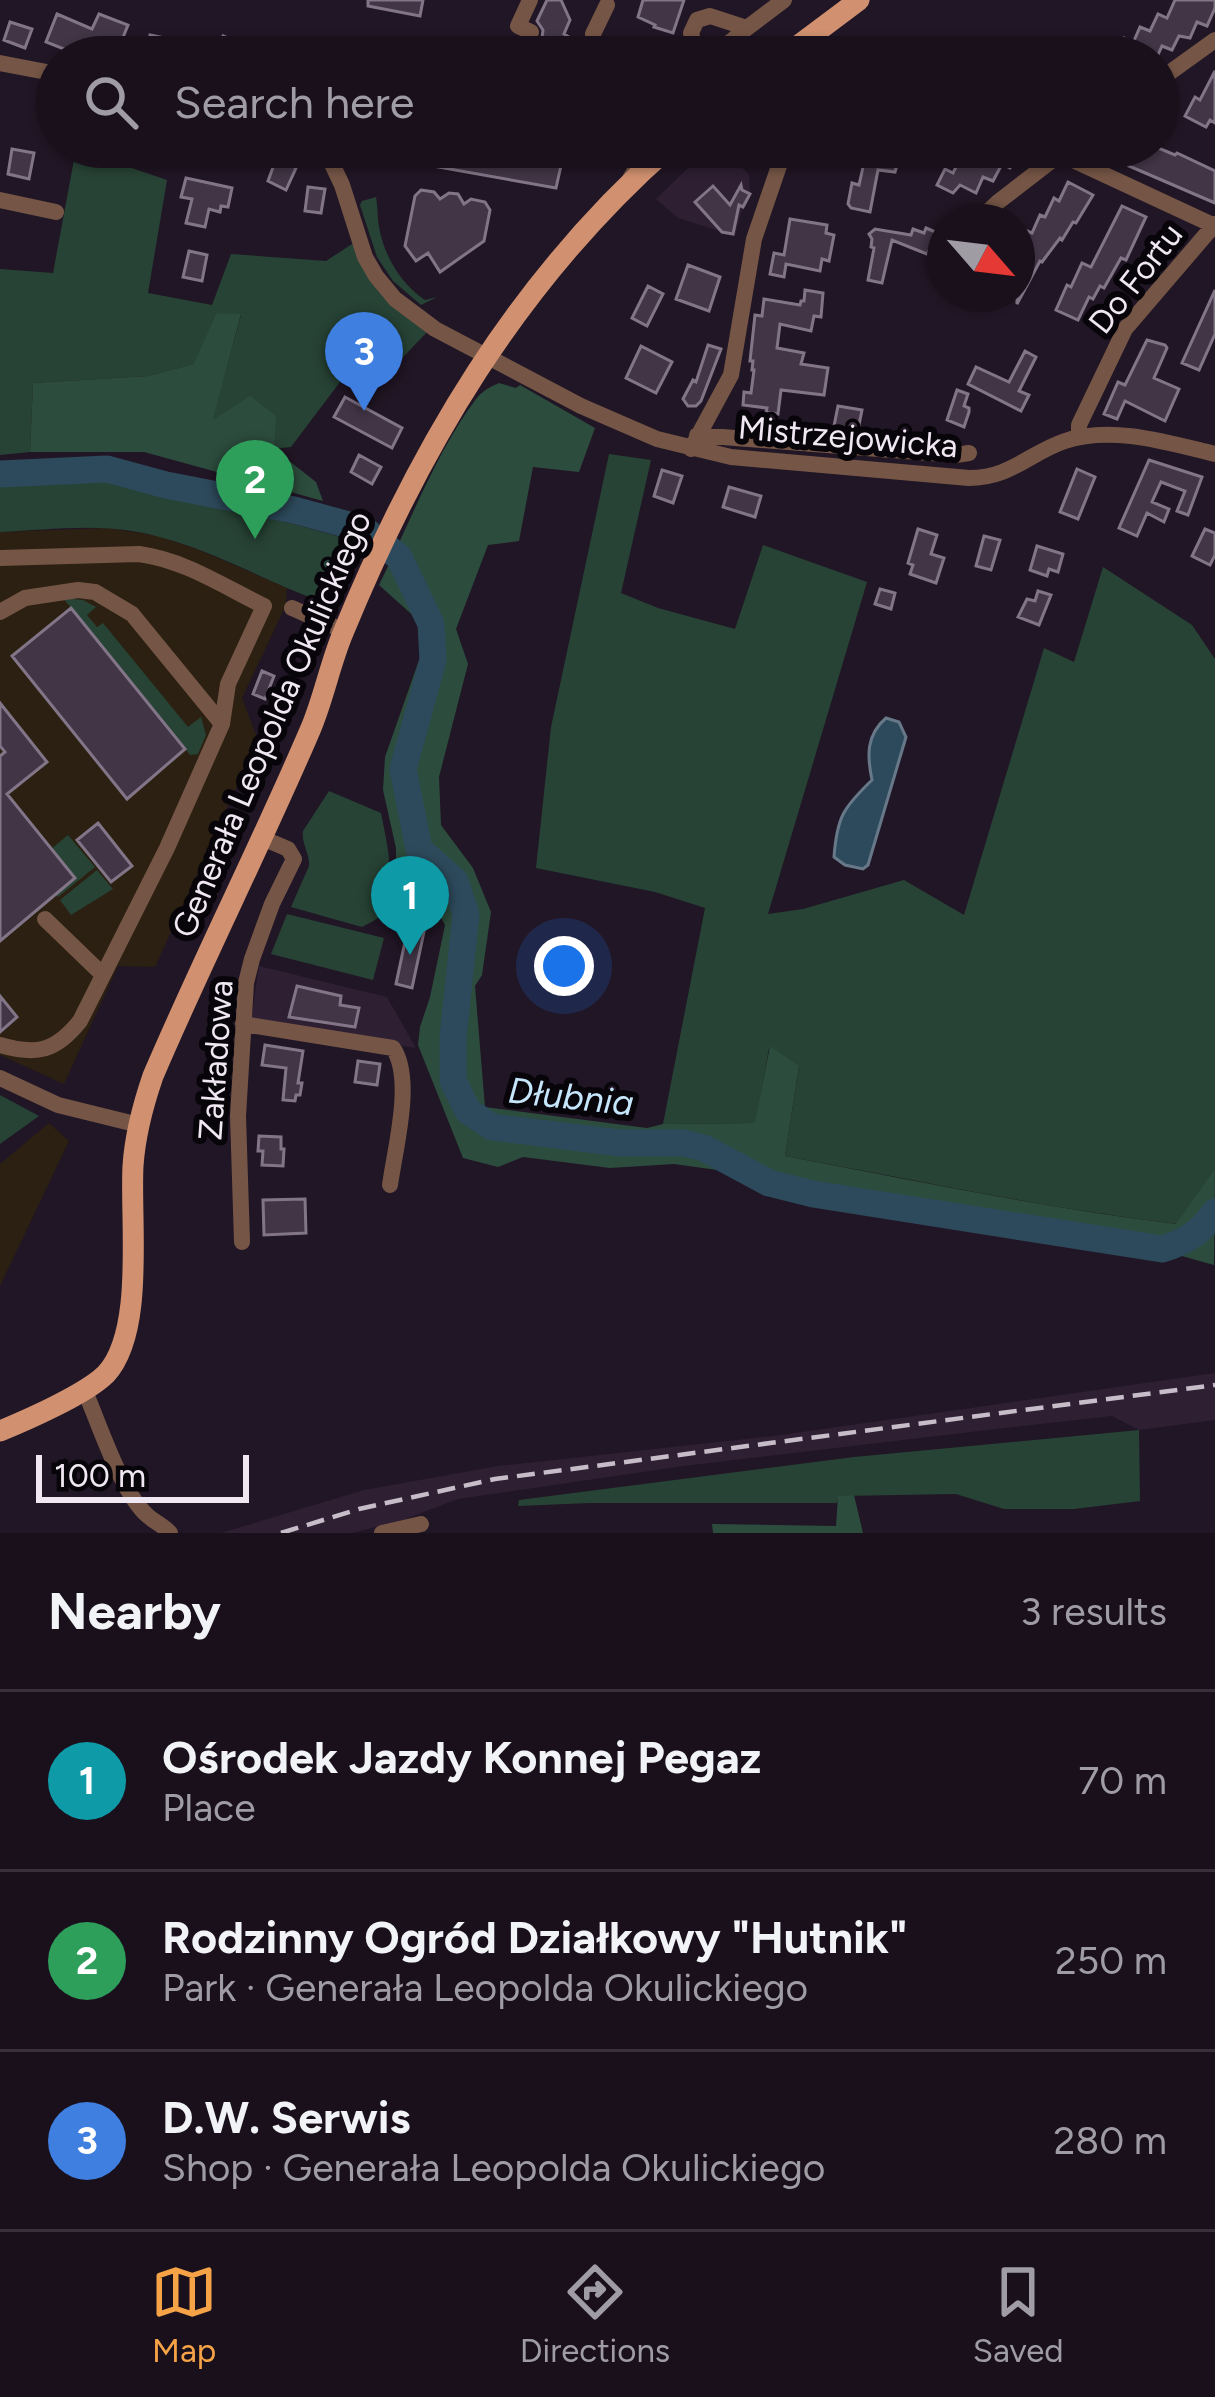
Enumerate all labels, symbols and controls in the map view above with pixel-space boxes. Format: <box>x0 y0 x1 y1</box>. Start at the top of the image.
search box <box>36 36 1179 168</box>
icon: search <box>78 69 144 135</box>
text: Search here <box>174 75 414 129</box>
north arrow <box>927 204 1035 312</box>
street label: Do Fortu <box>1080 216 1190 341</box>
pin: 3 <box>325 312 403 411</box>
street label: Mistrzejowicka <box>737 407 959 466</box>
pin: 2 <box>216 440 294 539</box>
street label: Generała Leopolda Okulickiego <box>164 505 379 943</box>
pin: 1 <box>371 856 449 955</box>
your location <box>534 936 594 996</box>
street label: Zakładowa <box>190 979 241 1141</box>
water label: Dłubnia <box>506 1069 636 1124</box>
scale bar <box>36 1449 249 1502</box>
text: 100 m <box>54 1456 146 1495</box>
text: Nearby <box>48 1581 221 1642</box>
text: 3 results <box>1020 1588 1167 1635</box>
text: Ośrodek Jazdy Konnej Pegaz <box>162 1730 761 1784</box>
text: 1 <box>79 1757 95 1804</box>
text: 70 m <box>1078 1757 1167 1804</box>
text: Place <box>162 1784 255 1831</box>
text: Rodzinny Ogród Działkowy "Hutnik" <box>162 1910 908 1964</box>
text: 2 <box>76 1937 98 1984</box>
text: 250 m <box>1055 1937 1167 1984</box>
text: Park · Generała Leopolda Okulickiego <box>162 1964 808 2011</box>
text: D.W. Serwis <box>162 2090 411 2144</box>
text: 3 <box>76 2117 98 2164</box>
text: 280 m <box>1053 2117 1167 2164</box>
text: Shop · Generała Leopolda Okulickiego <box>162 2144 825 2191</box>
tab: Map <box>151 2259 217 2370</box>
tab: Directions <box>520 2259 670 2370</box>
tab: Saved <box>973 2259 1064 2370</box>

